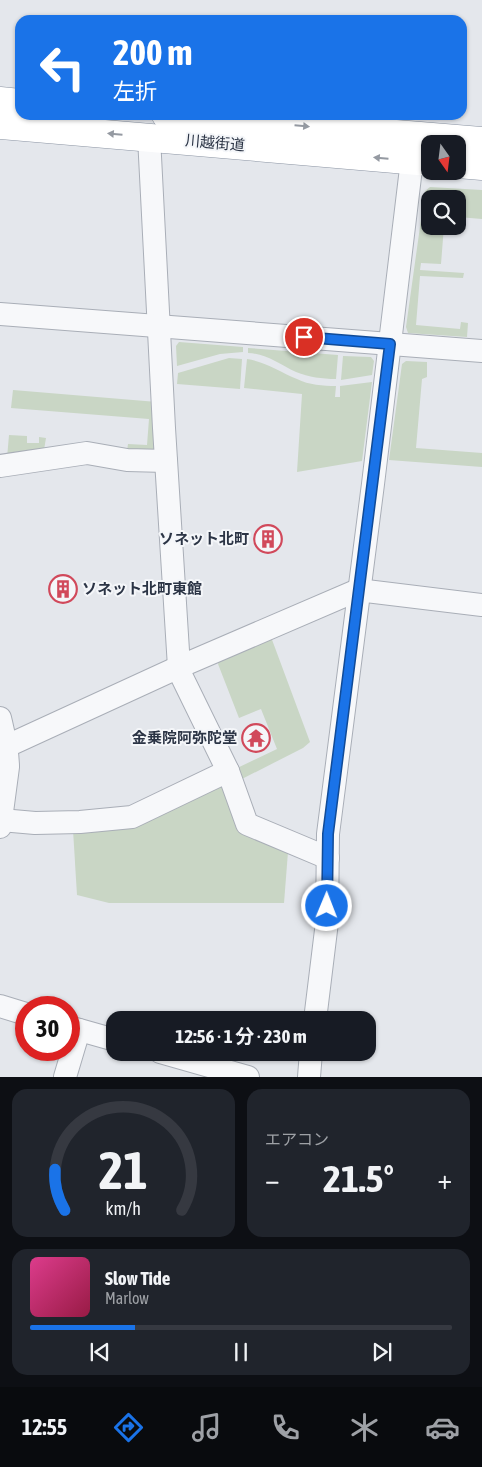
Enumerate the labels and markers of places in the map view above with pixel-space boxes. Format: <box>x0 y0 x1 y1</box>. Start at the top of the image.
pin <box>283 316 325 358</box>
building icon: ソネット北町 <box>253 524 283 554</box>
place label: ソネット北町 <box>159 530 249 547</box>
building icon: ソネット北町東館 <box>48 574 78 604</box>
place label: ソネット北町東館 <box>82 580 202 597</box>
temple icon: 金乗院阿弥陀堂 <box>241 723 271 753</box>
place label: 金乗院阿弥陀堂 <box>132 729 237 746</box>

